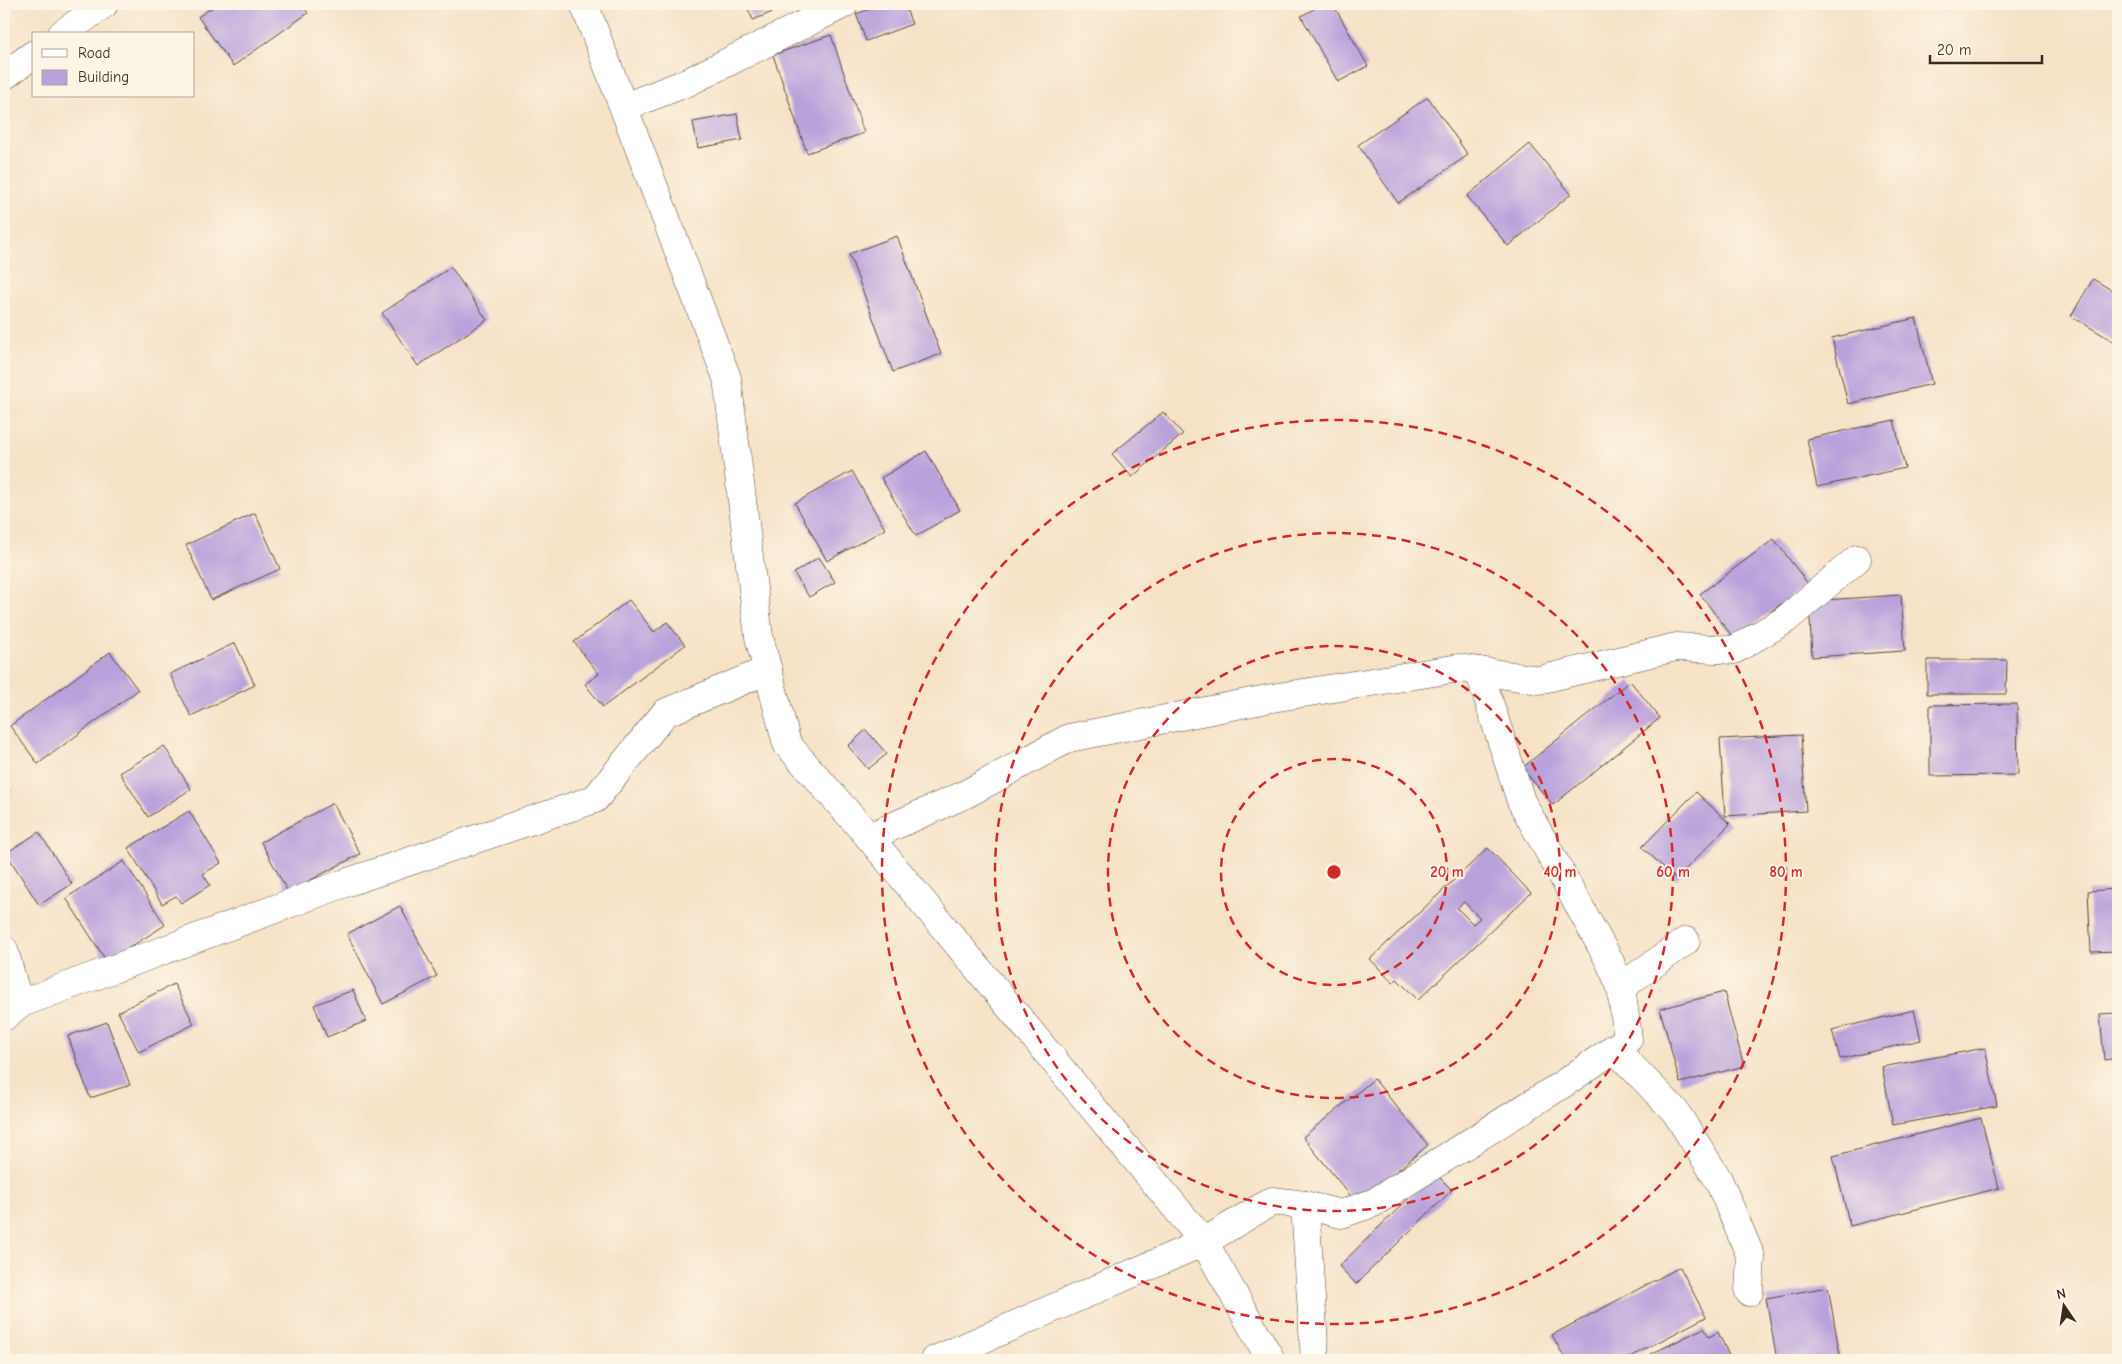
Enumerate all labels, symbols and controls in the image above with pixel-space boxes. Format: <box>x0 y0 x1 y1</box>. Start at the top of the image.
legend <box>32 32 195 98</box>
scale bar <box>1930 32 2042 64</box>
text: 20 m <box>1937 41 1971 59</box>
text: Road <box>78 44 110 62</box>
text: Building <box>78 68 129 86</box>
centre of rings <box>1325 863 1343 881</box>
text: 20 m <box>1430 863 1464 881</box>
text: 40 m <box>1544 863 1577 881</box>
text: 60 m <box>1656 863 1690 881</box>
text: 80 m <box>1769 863 1803 881</box>
north arrow <box>2040 1282 2090 1332</box>
text: N <box>2055 1285 2068 1303</box>

